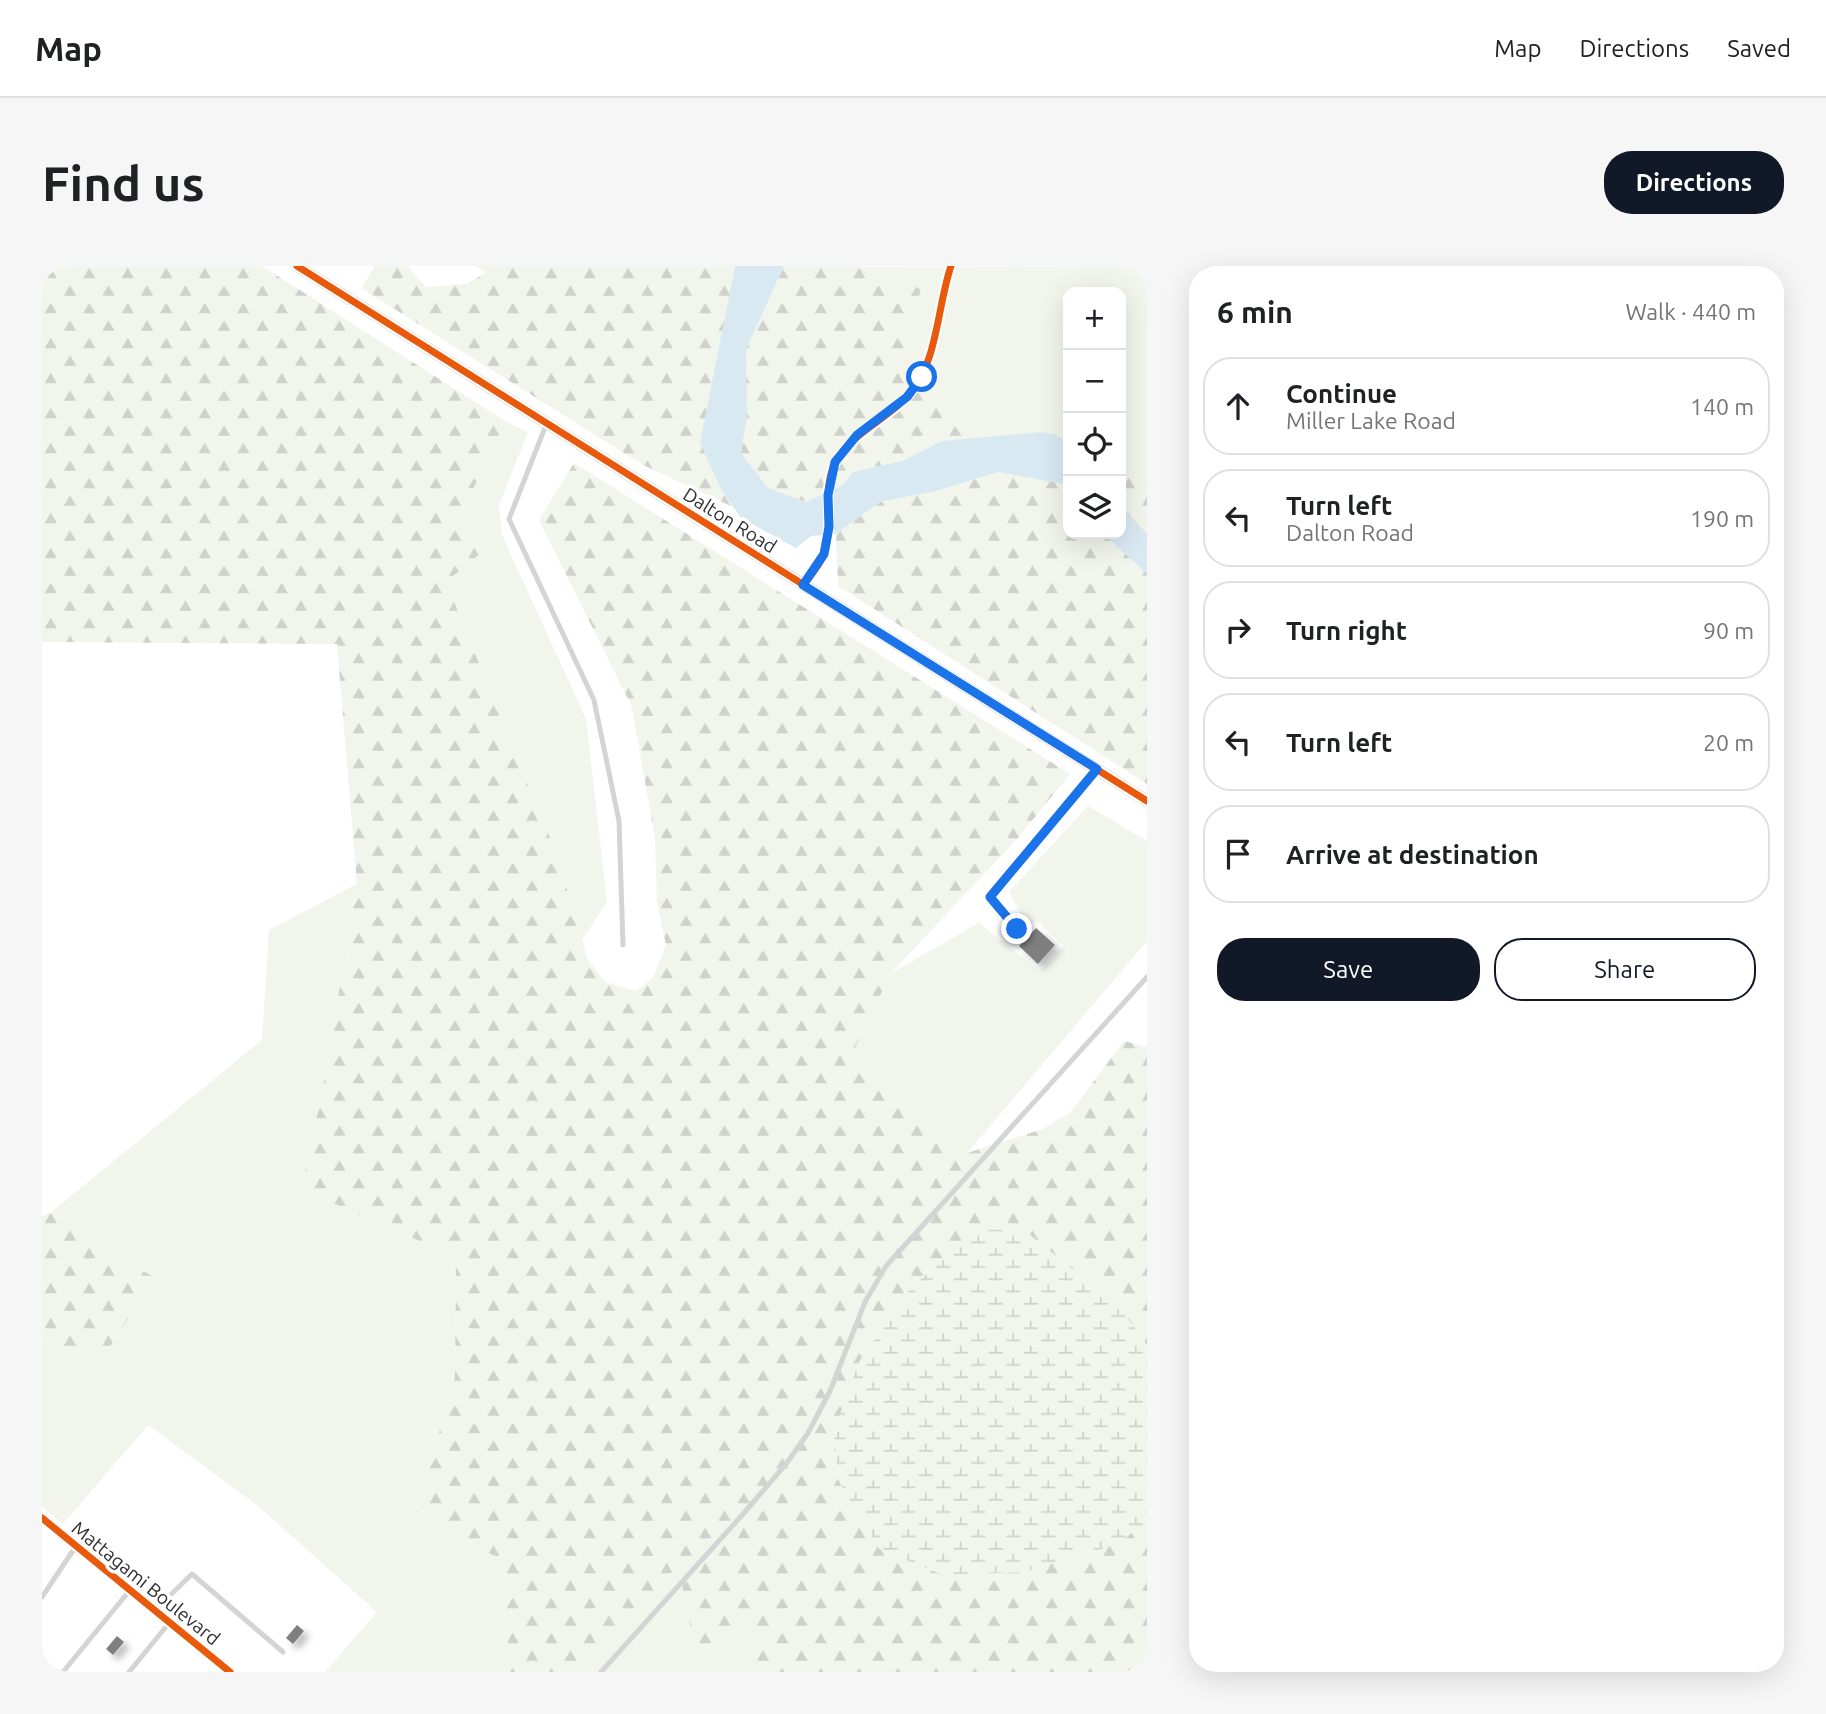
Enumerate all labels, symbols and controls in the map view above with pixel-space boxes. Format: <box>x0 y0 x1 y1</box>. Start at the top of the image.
text: Map <box>35 30 102 67</box>
text: Map <box>1494 35 1541 62</box>
text: Directions <box>1579 35 1689 62</box>
text: Saved <box>1727 35 1791 62</box>
button: Directions <box>1604 151 1784 214</box>
text: Find us <box>42 155 205 210</box>
map controls <box>1063 287 1126 539</box>
button: + <box>1063 287 1126 350</box>
text: 6 min <box>1217 295 1293 329</box>
text: Walk · 440 m <box>1625 299 1756 324</box>
button: − <box>1063 350 1126 413</box>
route start <box>906 361 937 392</box>
text: Continue <box>1286 379 1397 408</box>
icon: ahead <box>1219 387 1257 425</box>
text: 140 m <box>1690 394 1754 419</box>
text: Miller Lake Road <box>1286 408 1456 433</box>
button: locate <box>1063 413 1126 476</box>
button: layers <box>1063 476 1126 539</box>
street label: Dalton Road <box>679 483 781 557</box>
text: Turn left <box>1286 491 1392 520</box>
icon: left <box>1219 499 1257 537</box>
text: 190 m <box>1690 506 1754 531</box>
text: Dalton Road <box>1286 520 1414 545</box>
icon: right <box>1219 611 1257 649</box>
text: Turn right <box>1286 616 1407 645</box>
text: 90 m <box>1703 618 1754 643</box>
icon: left <box>1219 723 1257 761</box>
text: Turn left <box>1286 728 1392 757</box>
text: 20 m <box>1703 730 1754 755</box>
icon: arrive <box>1219 835 1257 873</box>
text: Arrive at destination <box>1286 840 1539 869</box>
route end <box>1001 913 1032 944</box>
button: Save <box>1217 938 1480 1001</box>
button: Share <box>1494 938 1756 1001</box>
street label: Mattagami Boulevard <box>68 1517 224 1649</box>

